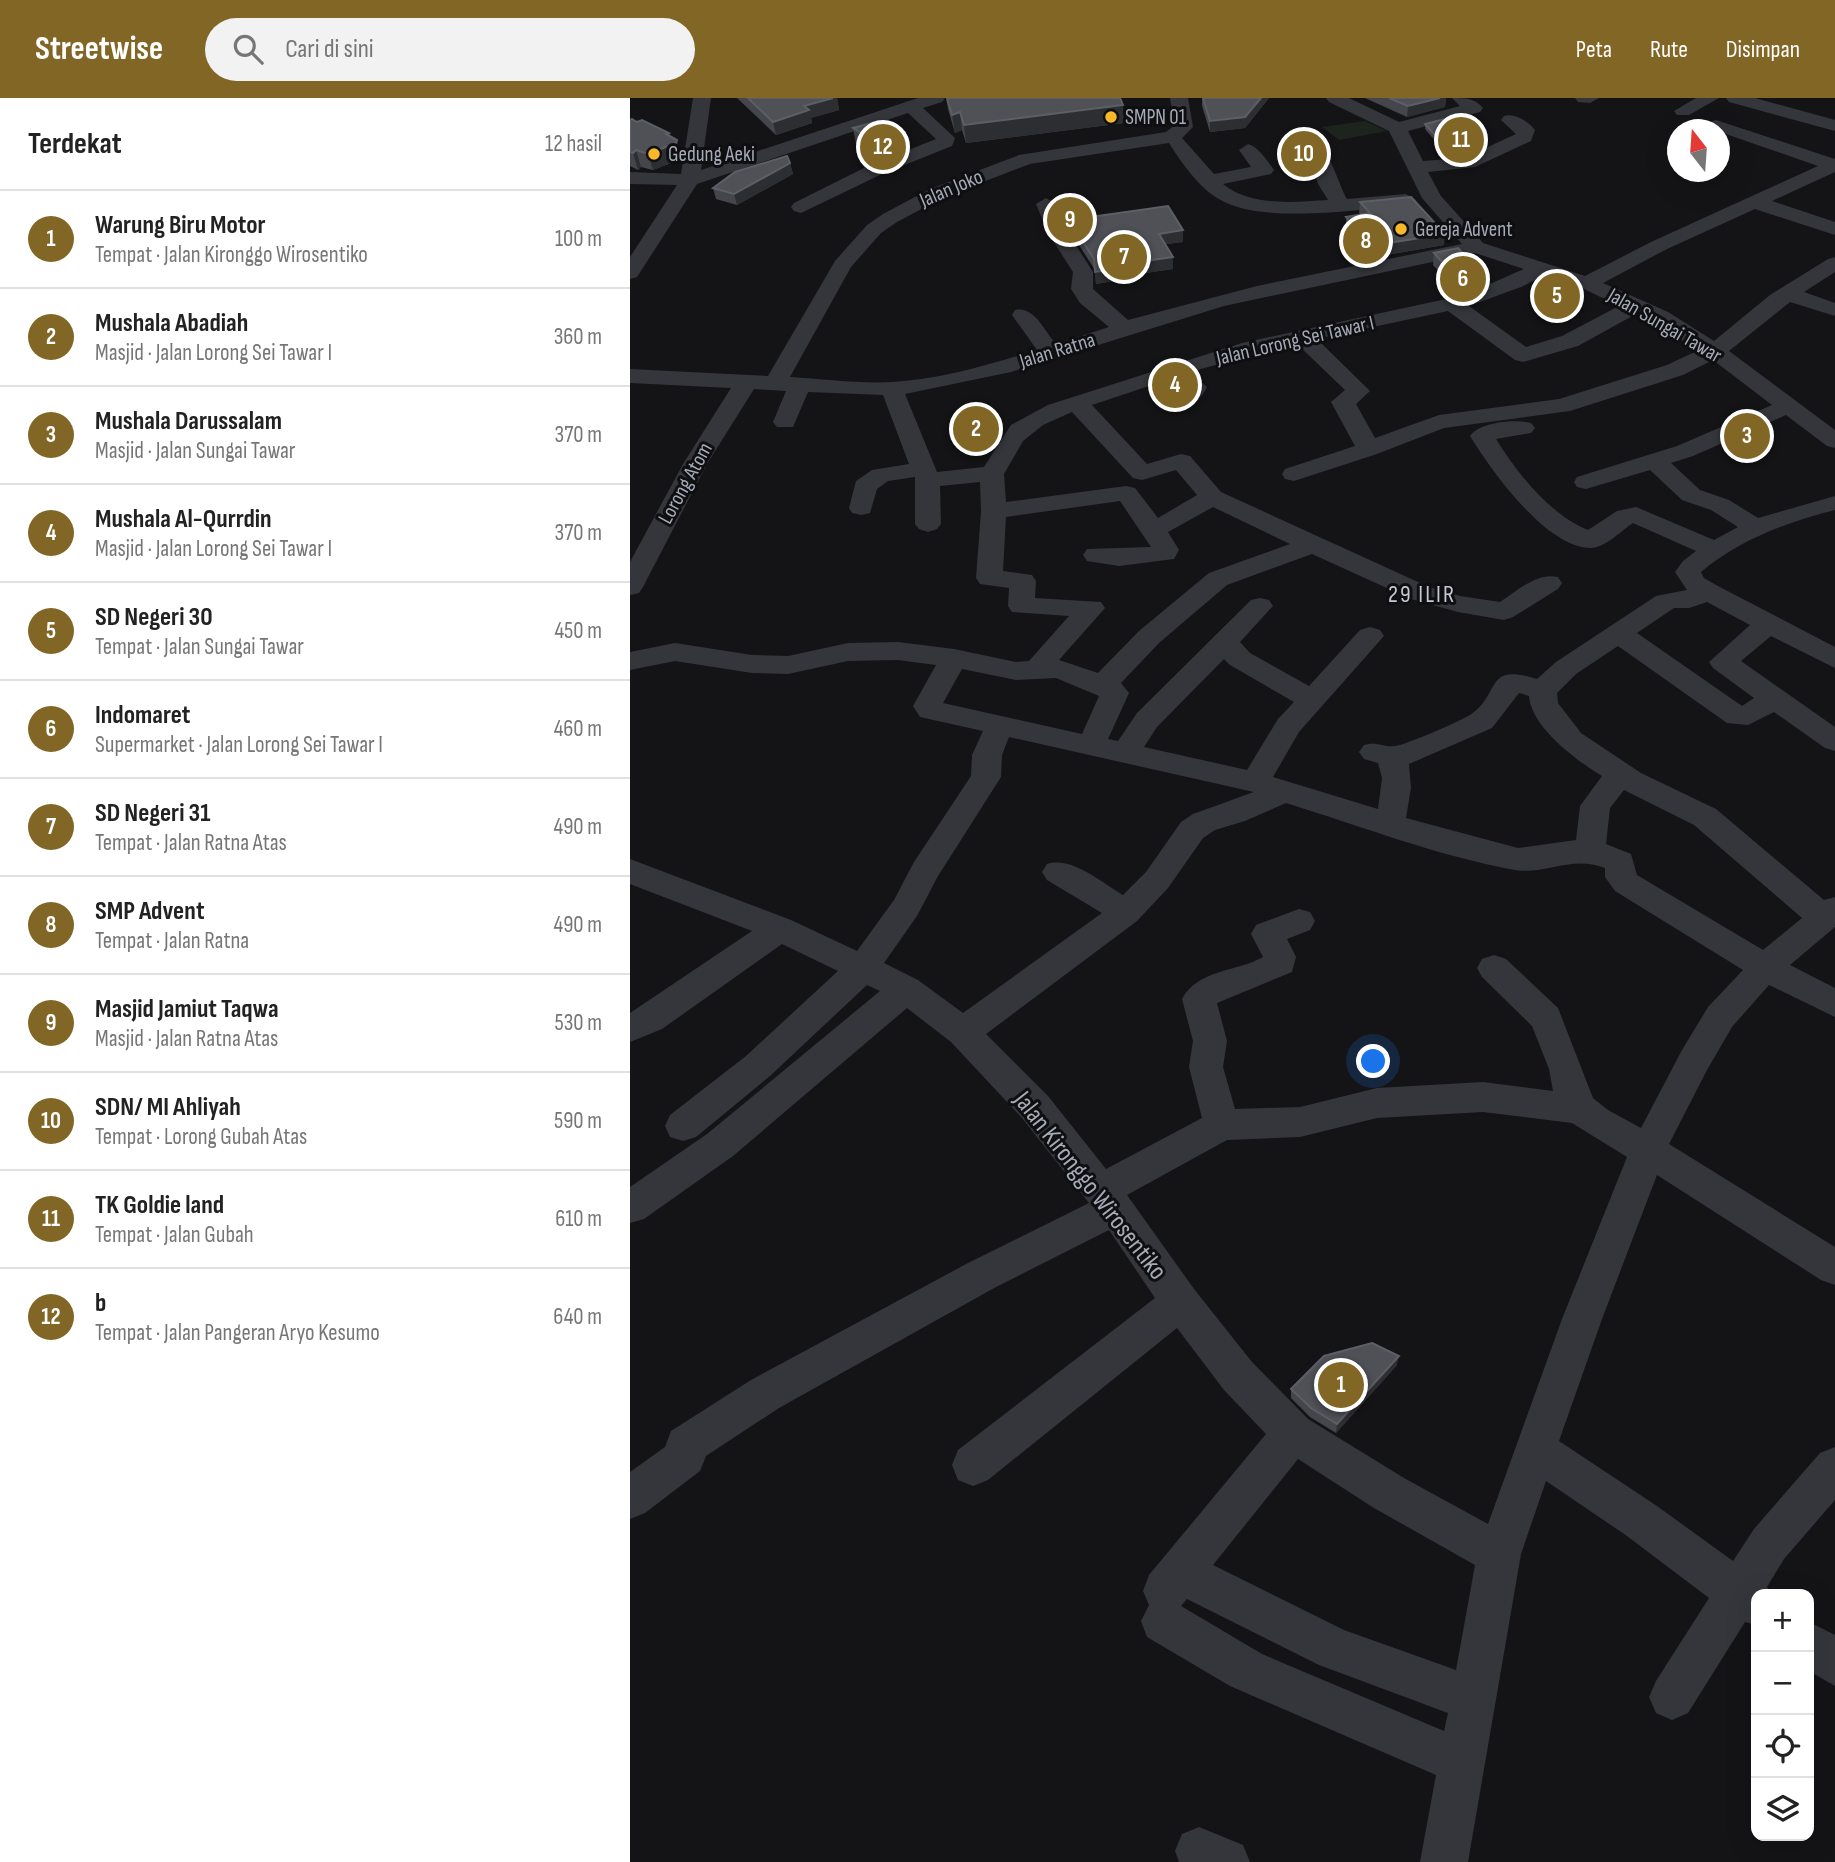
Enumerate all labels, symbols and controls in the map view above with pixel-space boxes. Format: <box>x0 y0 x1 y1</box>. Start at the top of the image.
search box <box>205 18 695 81</box>
text: Streetwise <box>35 29 163 69</box>
icon: search <box>229 30 267 68</box>
text: Cari di sini <box>285 34 374 65</box>
text: Peta <box>1576 35 1612 64</box>
text: Rute <box>1650 35 1688 64</box>
text: Disimpan <box>1726 35 1800 64</box>
place label: SMPN 01 <box>1125 105 1187 130</box>
marker: SMPN 01 <box>1103 109 1119 125</box>
pin: 11 <box>1438 114 1484 166</box>
north arrow <box>1667 119 1730 182</box>
pin: 12 <box>860 121 906 173</box>
text: Terdekat <box>28 126 122 162</box>
pin: 10 <box>1281 128 1327 180</box>
text: 12 hasil <box>545 130 602 158</box>
place label: Gedung Aeki <box>668 142 755 167</box>
marker: Gedung Aeki <box>646 146 662 162</box>
street label: Jalan Joko <box>915 164 987 213</box>
pin: 9 <box>1047 194 1093 246</box>
text: Warung Biru Motor <box>95 210 266 241</box>
pin: 8 <box>1343 215 1389 267</box>
place label: Gereja Advent <box>1415 217 1513 242</box>
marker: Gereja Advent <box>1393 221 1409 237</box>
text: 1 <box>46 225 56 253</box>
text: 100 m <box>555 225 602 253</box>
pin: 7 <box>1101 231 1147 283</box>
text: Tempat · Jalan Kironggo Wirosentiko <box>95 241 368 269</box>
pin: 6 <box>1440 253 1486 305</box>
pin: 5 <box>1534 270 1580 322</box>
street label: Jalan Sungai Tawar <box>1602 282 1726 368</box>
text: Mushala Abadiah <box>95 308 248 339</box>
street label: Jalan Lorong Sei Tawar I <box>1213 310 1376 371</box>
text: 2 <box>46 323 56 351</box>
text: 360 m <box>554 323 602 351</box>
street label: Jalan Ratna <box>1015 327 1098 374</box>
text: Masjid · Jalan Lorong Sei Tawar I <box>95 339 332 367</box>
pin: 4 <box>1152 359 1198 411</box>
pin: 2 <box>953 403 999 455</box>
text: Mushala Darussalam <box>95 406 282 437</box>
pin: 3 <box>1724 410 1770 462</box>
text: 3 <box>46 421 56 449</box>
text: 370 m <box>555 421 602 449</box>
text: Masjid · Jalan Sungai Tawar <box>95 437 295 465</box>
street label: Lorong Atom <box>653 438 718 528</box>
text: Mushala Al-Qurrdin <box>95 504 272 535</box>
text: 4 <box>46 519 56 547</box>
text: 370 m <box>555 519 602 547</box>
text: Masjid · Jalan Lorong Sei Tawar I <box>95 535 332 563</box>
district label: 29 ILIR <box>1388 580 1456 609</box>
text: SD Negeri 30 <box>95 602 213 633</box>
text: 5 <box>46 617 56 645</box>
text: 450 m <box>554 617 602 645</box>
text: Tempat · Jalan Sungai Tawar <box>95 633 304 661</box>
text: Indomaret <box>95 700 190 731</box>
text: 6 <box>46 715 56 743</box>
text: 460 m <box>554 715 602 743</box>
text: Supermarket · Jalan Lorong Sei Tawar I <box>95 731 383 759</box>
text: SD Negeri 31 <box>95 798 210 829</box>
text: 7 <box>46 813 56 841</box>
text: 490 m <box>553 813 602 841</box>
text: Tempat · Jalan Ratna Atas <box>95 829 287 857</box>
text: SMP Advent <box>95 896 205 927</box>
text: 8 <box>46 911 56 939</box>
text: 490 m <box>553 911 602 939</box>
text: Tempat · Jalan Ratna <box>95 927 249 955</box>
text: Masjid Jamiut Taqwa <box>95 994 279 1025</box>
text: 9 <box>46 1009 56 1037</box>
text: 530 m <box>554 1009 602 1037</box>
text: Masjid · Jalan Ratna Atas <box>95 1025 278 1053</box>
your location <box>1356 1044 1390 1078</box>
street label: Jalan Kironggo Wirosentiko <box>1006 1085 1173 1286</box>
text: SDN/ MI Ahliyah <box>95 1092 241 1123</box>
text: 10 <box>41 1107 61 1135</box>
text: 590 m <box>554 1107 602 1135</box>
text: Tempat · Lorong Gubah Atas <box>95 1123 307 1151</box>
text: TK Goldie land <box>95 1190 224 1221</box>
text: 11 <box>42 1205 60 1233</box>
text: 610 m <box>555 1205 602 1233</box>
text: Tempat · Jalan Gubah <box>95 1221 254 1249</box>
text: b <box>95 1288 106 1319</box>
text: 12 <box>41 1303 61 1331</box>
text: 640 m <box>553 1303 602 1331</box>
text: Tempat · Jalan Pangeran Aryo Kesumo <box>95 1319 380 1347</box>
pin: 1 <box>1318 1359 1364 1411</box>
map controls <box>1751 1589 1814 1841</box>
button: + <box>1751 1589 1814 1652</box>
button: − <box>1751 1652 1814 1715</box>
button: locate <box>1751 1715 1814 1778</box>
button: layers <box>1751 1778 1814 1841</box>

